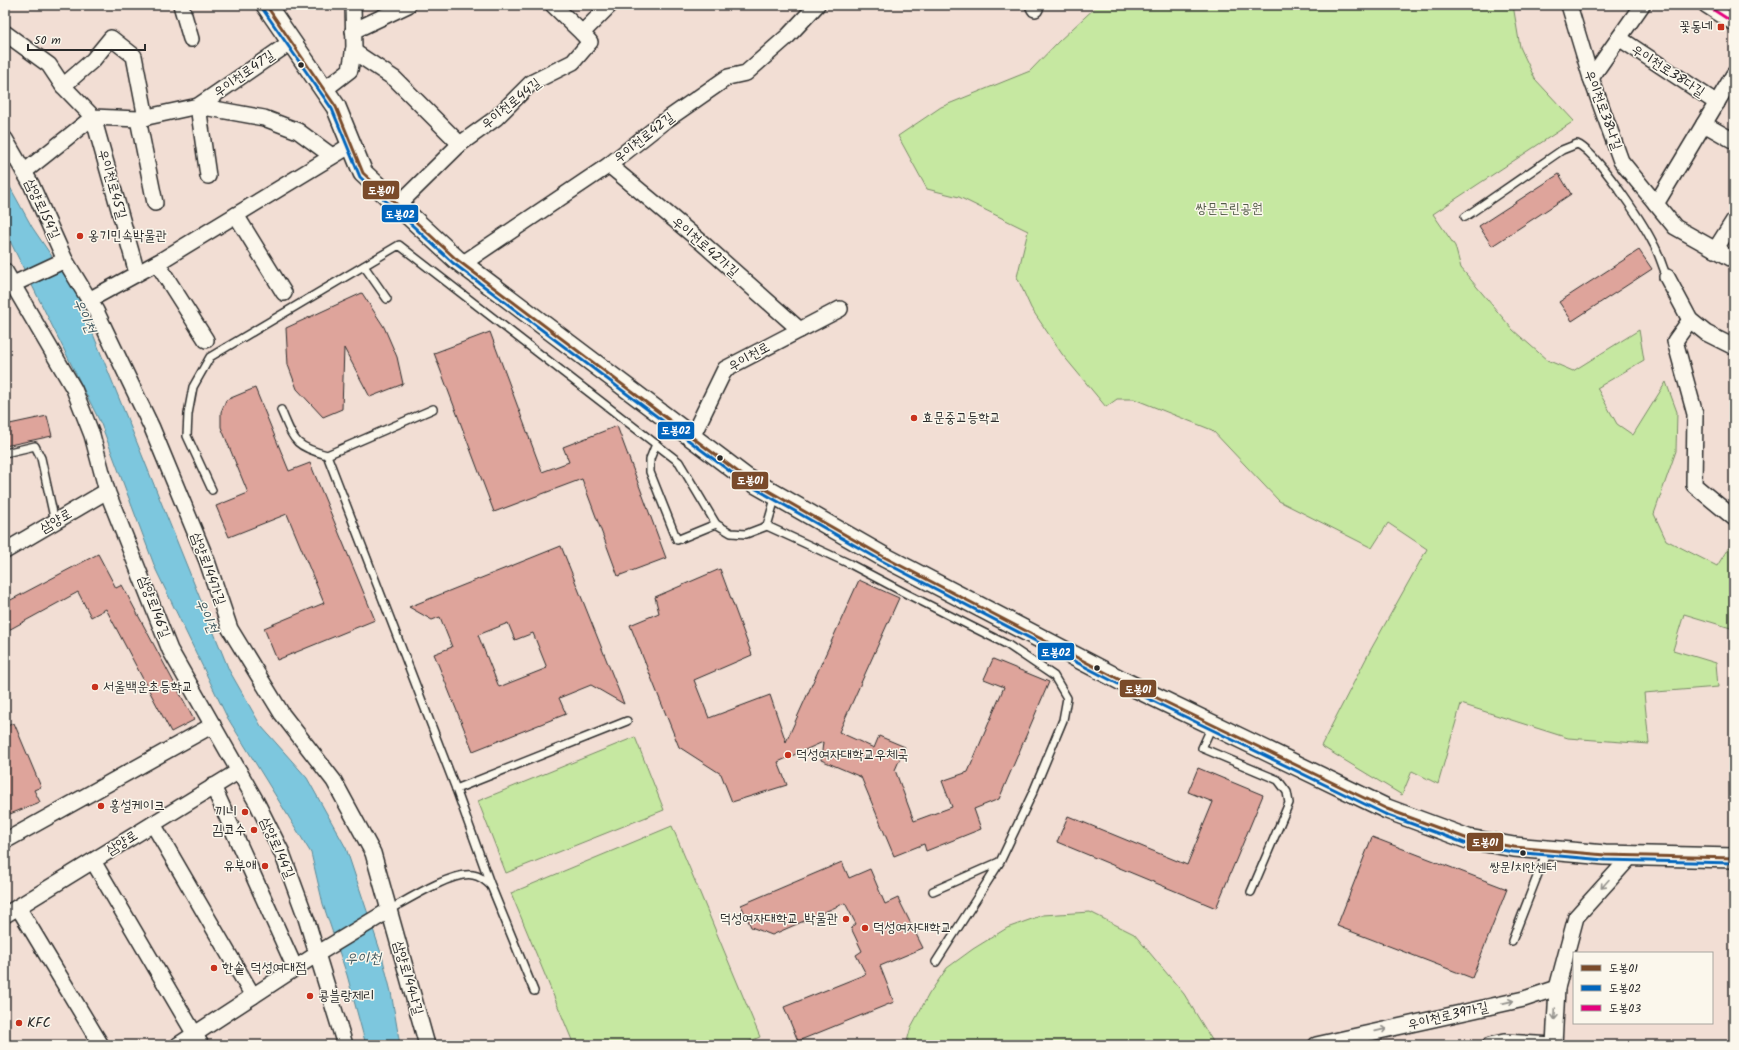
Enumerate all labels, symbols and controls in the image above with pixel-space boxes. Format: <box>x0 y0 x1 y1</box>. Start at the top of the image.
place label: 꽃동네 <box>1679 16 1713 38</box>
marker: 꽃동네 <box>1716 22 1726 32</box>
scale bar <box>28 26 145 52</box>
text: 50 m <box>34 31 61 50</box>
street label: 우이천로38다길 <box>1627 39 1710 104</box>
street label: 우이천로47길 <box>209 44 280 103</box>
unlabelled marker <box>296 60 306 70</box>
street label: 우이천로38나길 <box>1578 67 1628 154</box>
street label: 우이천로44길 <box>476 72 546 135</box>
street label: 우이천로42길 <box>609 107 680 169</box>
street label: 우이천로45길 <box>92 147 133 222</box>
street label: 삼양로154길 <box>18 175 66 244</box>
line badge: 도봉01 <box>362 180 400 200</box>
text: 도봉01 <box>368 182 395 200</box>
park label: 쌍문근린공원 <box>1195 198 1263 220</box>
line badge: 도봉02 <box>381 204 419 223</box>
text: 도봉02 <box>385 206 415 224</box>
street label: 우이천로42가길 <box>666 211 744 283</box>
place label: 옹기민속박물관 <box>88 225 167 247</box>
marker: 옹기민속박물관 <box>75 231 85 241</box>
water label: 우이천 <box>66 295 103 339</box>
street label: 우이천로 <box>724 336 774 378</box>
place label: 효문중고등학교 <box>922 407 1001 429</box>
marker: 효문중고등학교 <box>909 413 919 423</box>
line badge: 도봉02 <box>657 421 695 440</box>
text: 도봉02 <box>661 422 691 440</box>
unlabelled marker <box>715 453 725 463</box>
line badge: 도봉01 <box>731 471 769 490</box>
text: 도봉01 <box>737 472 764 490</box>
street label: 삼양로 <box>36 503 76 539</box>
street label: 삼양로144가길 <box>185 529 232 609</box>
street label: 삼양로146길 <box>132 573 176 642</box>
water label: 우이천 <box>188 595 225 639</box>
line badge: 도봉02 <box>1037 642 1075 661</box>
text: 도봉02 <box>1041 644 1071 662</box>
unlabelled marker <box>1092 663 1102 673</box>
place label: 서울백운초등학교 <box>103 676 193 698</box>
line badge: 도봉01 <box>1119 679 1157 698</box>
text: 도봉01 <box>1125 681 1152 699</box>
marker: 서울백운초등학교 <box>90 682 100 692</box>
place label: 덕성여자대학교우체국 <box>796 744 909 766</box>
marker: 덕성여자대학교우체국 <box>783 750 793 760</box>
place label: 홍설케이크 <box>109 795 165 817</box>
marker: 홍설케이크 <box>96 801 106 811</box>
place label: 끼니 <box>214 801 237 823</box>
marker: 끼니 <box>240 807 250 817</box>
street label: 삼양로144길 <box>254 814 301 883</box>
place label: 김코수 <box>212 819 246 841</box>
street label: 삼양로 <box>102 825 142 861</box>
marker: 김코수 <box>249 825 259 835</box>
line badge: 도봉01 <box>1466 832 1504 852</box>
text: 도봉01 <box>1472 834 1499 852</box>
marker: 쌍문1치안센터 <box>1518 848 1528 858</box>
place label: 유부애 <box>223 855 257 877</box>
place label: 쌍문1치안센터 <box>1490 857 1556 878</box>
marker: 유부애 <box>260 861 270 871</box>
one-way arrow <box>1601 879 1610 889</box>
place label: 덕성여자대학교 박물관 <box>720 908 838 930</box>
marker: 덕성여자대학교 박물관 <box>841 914 851 924</box>
place label: 덕성여자대학교 <box>873 917 952 939</box>
marker: 덕성여자대학교 <box>860 923 870 933</box>
street label: 삼양로144나길 <box>387 938 429 1018</box>
water label: 우이천 <box>345 947 383 971</box>
legend <box>1573 952 1713 1024</box>
place label: 한솥 덕성여대점 <box>222 957 306 979</box>
text: 도봉01 <box>1609 959 1638 978</box>
marker: 한솥 덕성여대점 <box>209 963 219 973</box>
text: 도봉02 <box>1609 979 1641 998</box>
place label: 콩블랑제리 <box>318 985 374 1007</box>
marker: 콩블랑제리 <box>305 991 315 1001</box>
street label: 우이천로39가길 <box>1405 996 1491 1036</box>
one-way arrow <box>1501 998 1514 1006</box>
text: 도봉03 <box>1609 999 1641 1018</box>
one-way arrow <box>1552 1007 1559 1020</box>
place label: KFC <box>27 1012 51 1034</box>
marker: KFC <box>14 1018 24 1028</box>
one-way arrow <box>1374 1026 1387 1034</box>

